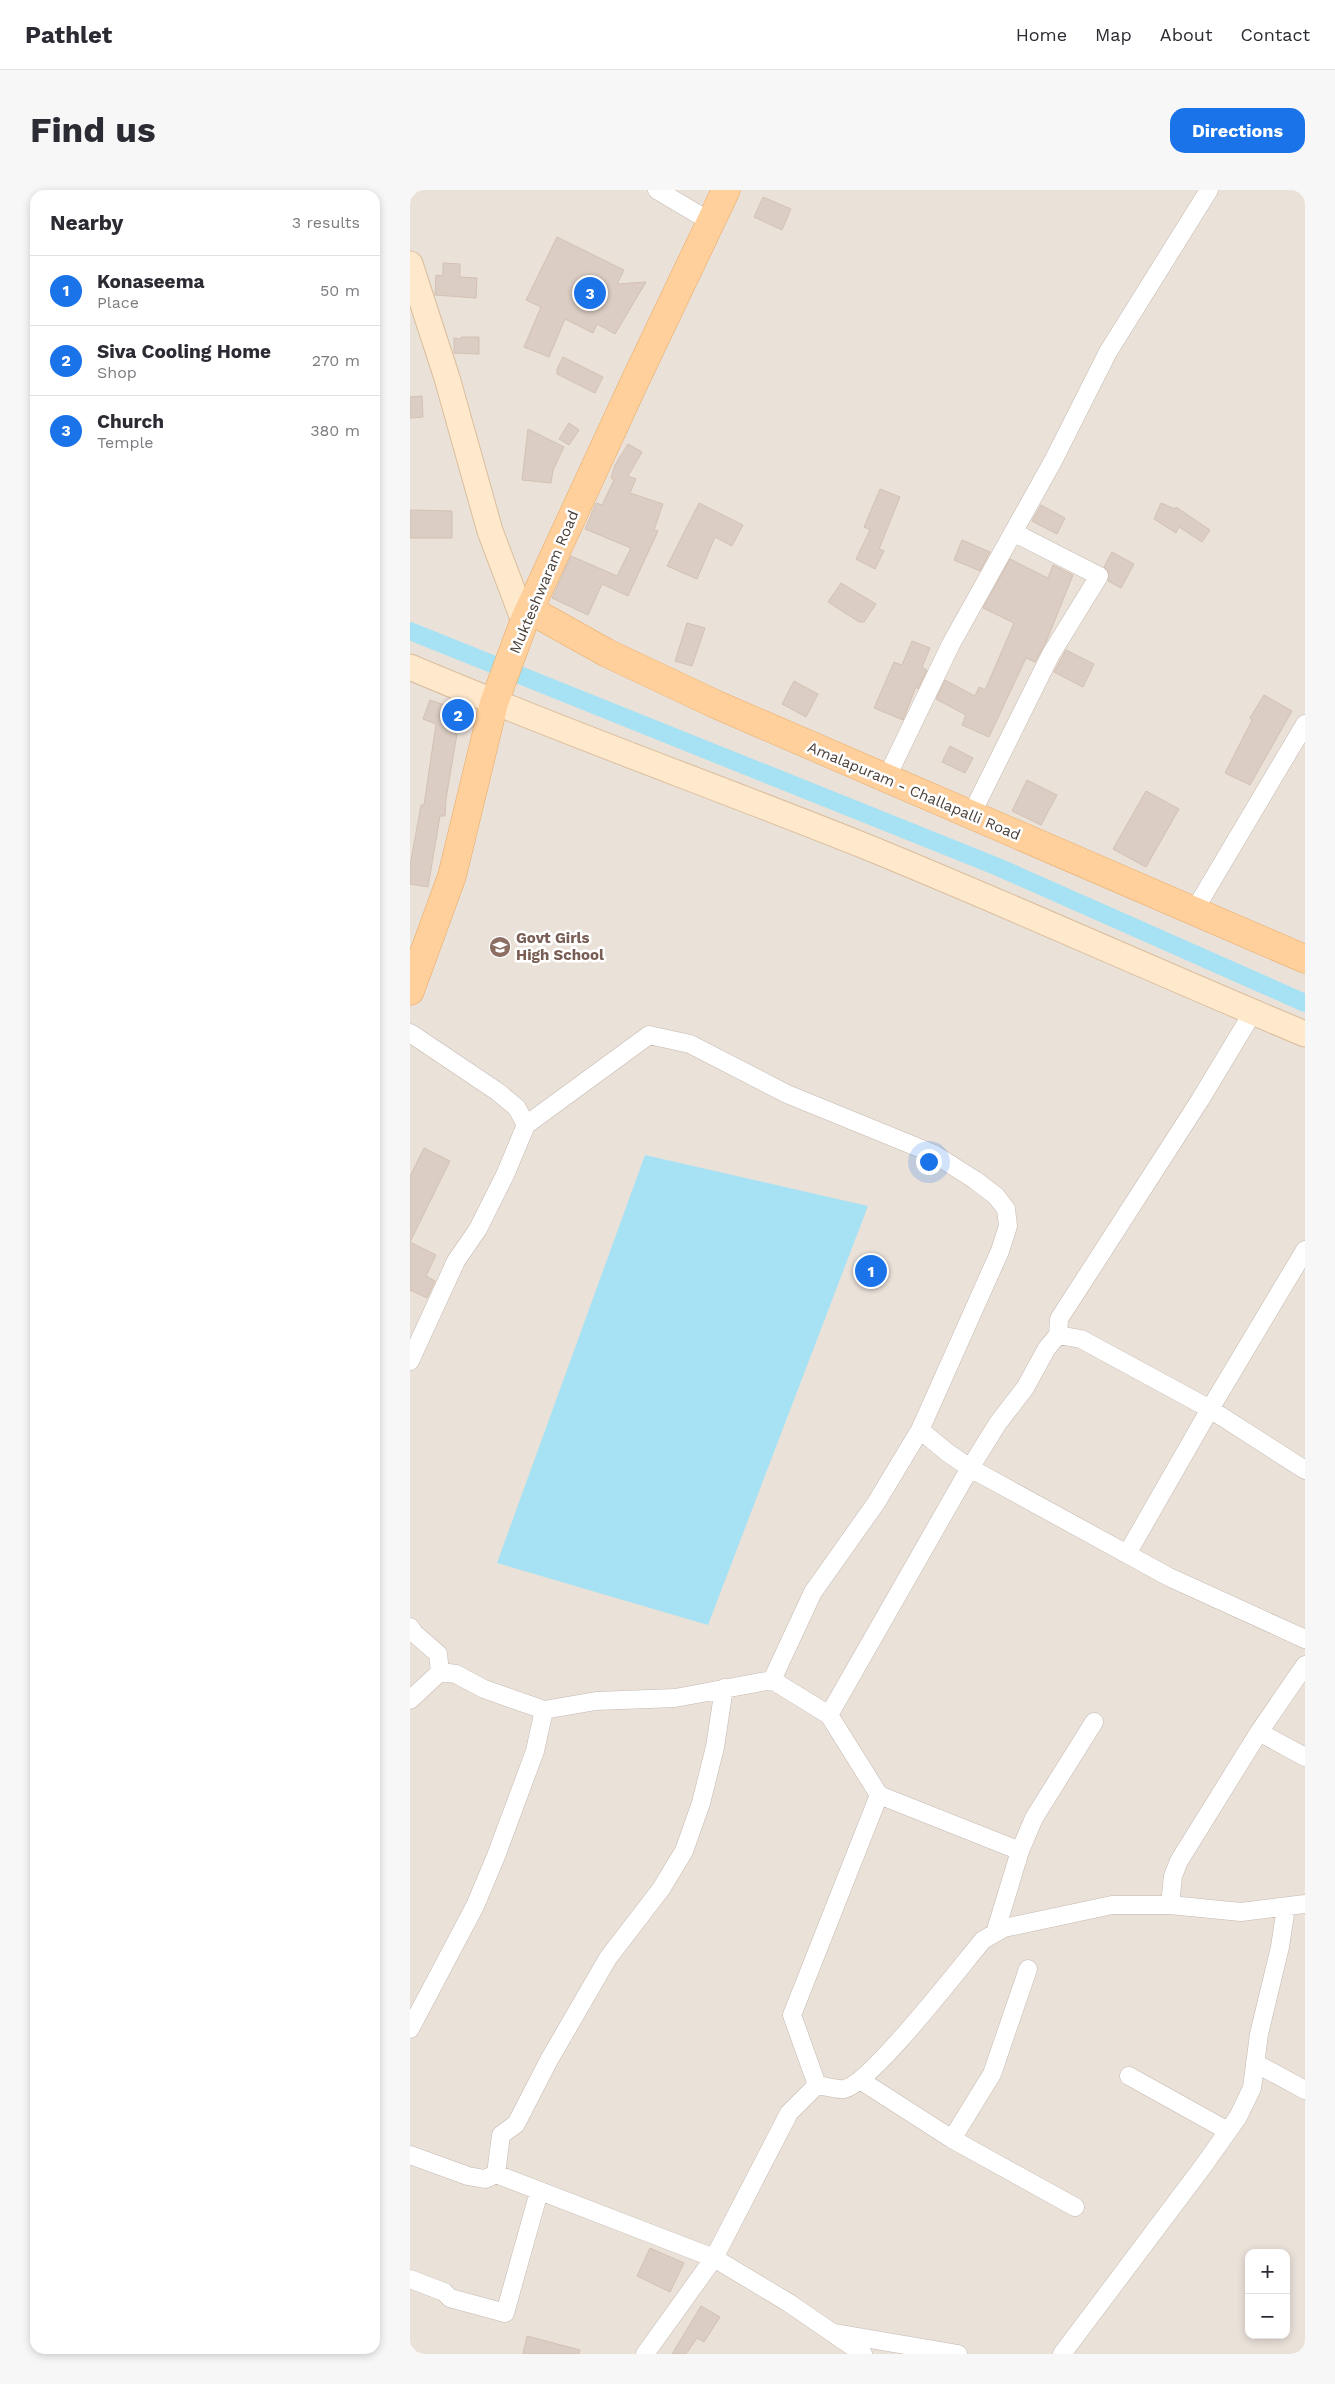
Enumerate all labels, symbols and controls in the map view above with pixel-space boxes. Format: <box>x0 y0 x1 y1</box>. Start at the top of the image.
text: Pathlet <box>25 21 112 49</box>
text: Home <box>1016 24 1067 45</box>
text: Map <box>1095 24 1132 45</box>
text: About <box>1160 24 1212 45</box>
text: Contact <box>1240 24 1310 45</box>
button: Directions <box>1170 108 1305 153</box>
text: Find us <box>30 109 156 151</box>
text: Nearby <box>50 210 123 235</box>
text: 3 results <box>292 213 360 232</box>
text: Konaseema <box>97 270 205 293</box>
pin: 3 <box>574 274 606 312</box>
text: 1 <box>63 281 69 300</box>
text: 50 m <box>320 281 360 300</box>
text: Place <box>97 293 139 312</box>
text: Siva Cooling Home <box>97 340 271 363</box>
text: 2 <box>61 351 71 370</box>
text: 270 m <box>312 351 360 370</box>
text: Shop <box>97 363 137 382</box>
text: Church <box>97 410 164 433</box>
text: 3 <box>61 421 71 440</box>
text: 380 m <box>310 421 360 440</box>
text: Temple <box>97 433 154 452</box>
street label: Mukteshwaram Road <box>506 508 582 656</box>
pin: 2 <box>442 696 474 734</box>
street label: Amalapuram - Challapalli Road <box>805 738 1023 844</box>
place label: Govt Girls High School <box>516 929 604 964</box>
school or university icon: Govt Girls High School <box>488 935 512 959</box>
your location <box>916 1149 942 1175</box>
pin: 1 <box>855 1252 887 1290</box>
map controls <box>1245 2249 1290 2339</box>
button: + <box>1245 2249 1290 2294</box>
button: − <box>1245 2294 1290 2339</box>

